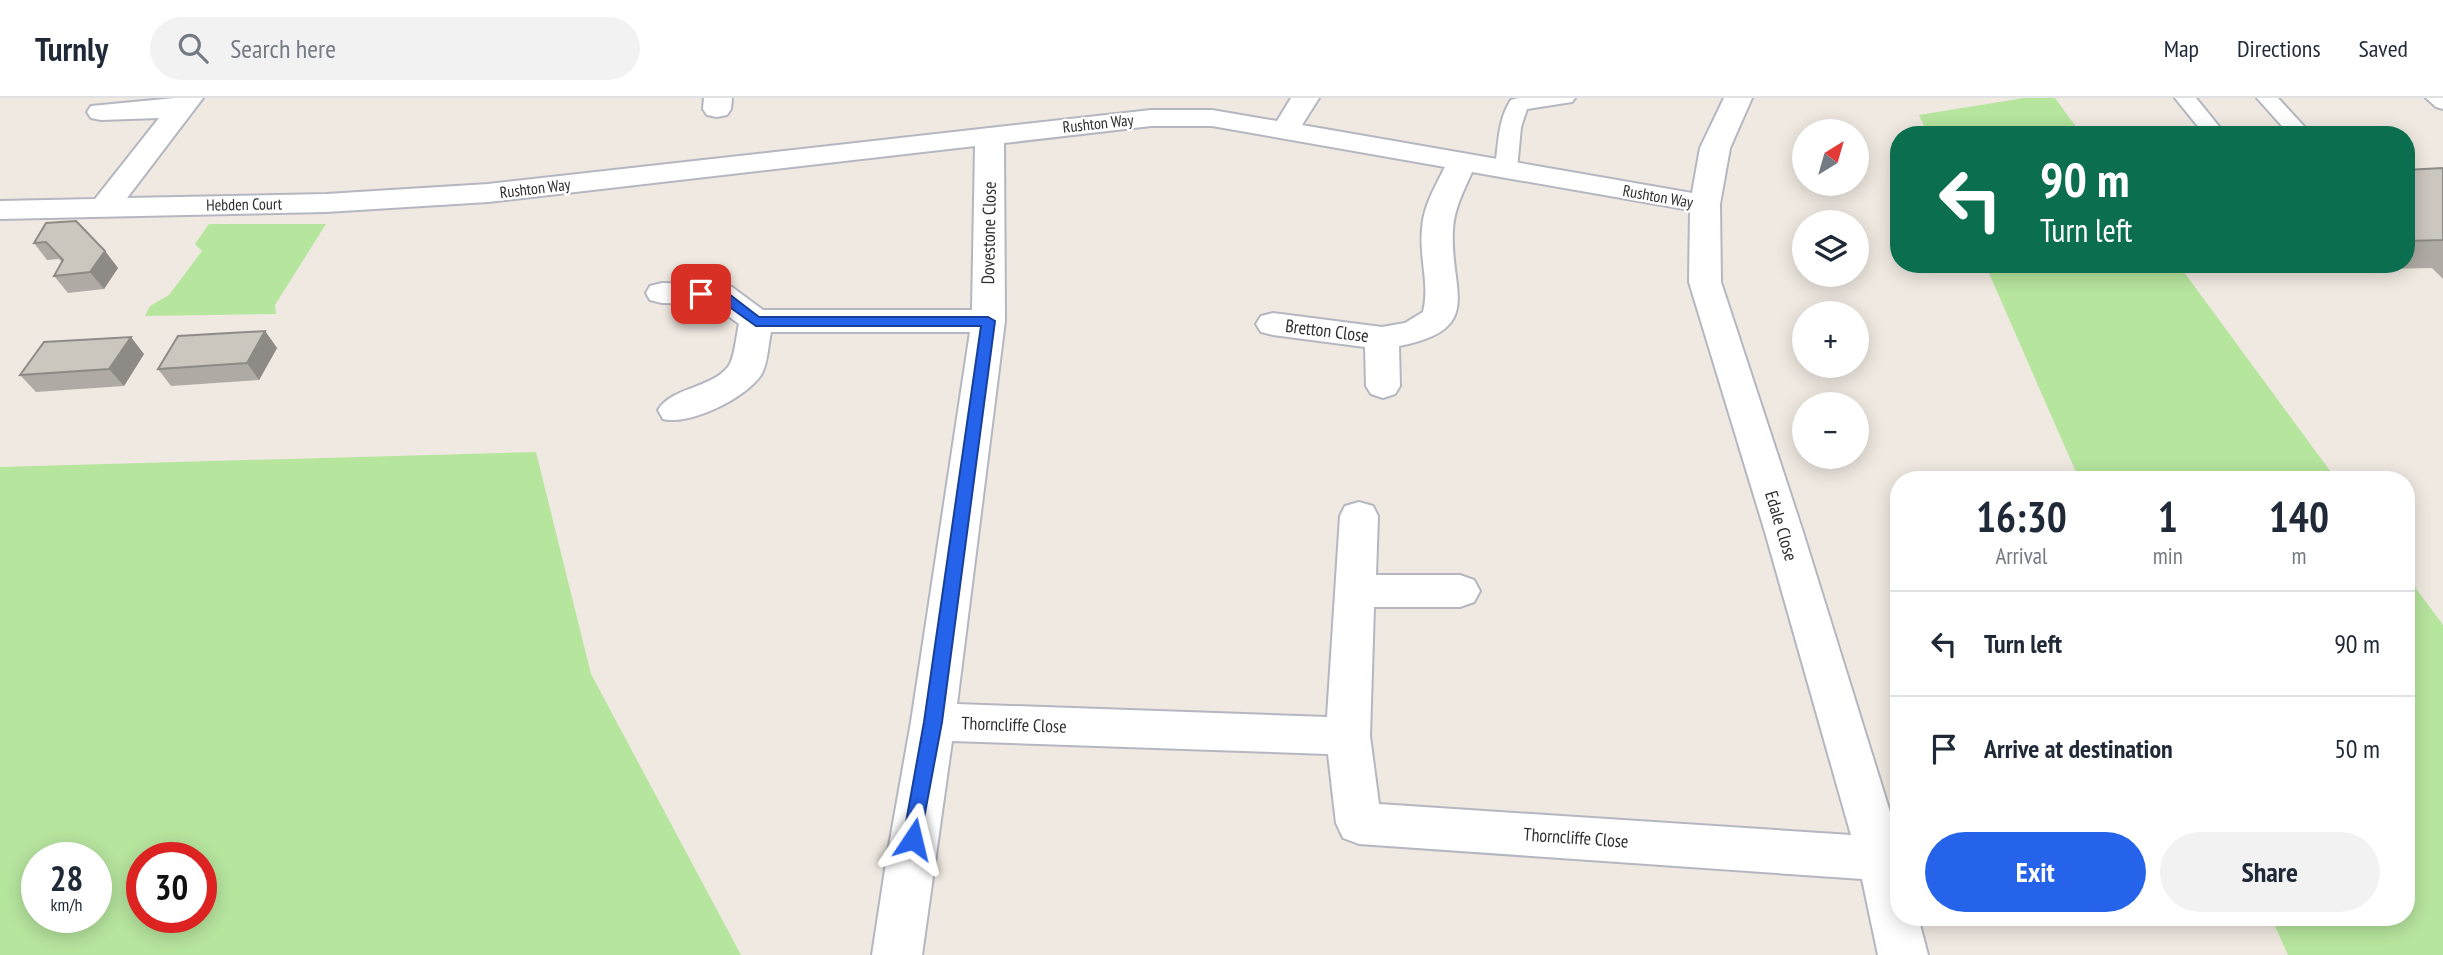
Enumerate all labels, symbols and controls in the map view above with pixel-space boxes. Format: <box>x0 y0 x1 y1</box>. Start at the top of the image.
search box <box>150 17 640 80</box>
text: Turnly <box>35 27 108 70</box>
icon: search <box>174 29 212 67</box>
text: Search here <box>230 32 336 65</box>
text: Map <box>2164 33 2199 64</box>
text: Directions <box>2237 33 2321 64</box>
text: Saved <box>2359 33 2408 64</box>
street label: Rushton Way <box>1062 109 1134 137</box>
north arrow <box>1792 119 1869 196</box>
map controls <box>1792 119 1869 469</box>
text: 90 m <box>2040 147 2129 211</box>
icon: left <box>1925 154 2016 245</box>
street label: Rushton Way <box>499 174 571 202</box>
street label: Rushton Way <box>1621 180 1695 212</box>
street label: Dovestone Close <box>976 181 1001 285</box>
street label: Hebden Court <box>206 193 283 215</box>
text: Turn left <box>2040 209 2132 251</box>
button: layers <box>1792 210 1869 287</box>
pin <box>671 264 731 324</box>
icon: arrive <box>682 275 720 313</box>
button: + <box>1792 301 1869 378</box>
street label: Bretton Close <box>1284 314 1370 347</box>
button: − <box>1792 392 1869 469</box>
street label: Edale Close <box>1760 488 1803 564</box>
text: 16:30 <box>1976 489 2067 544</box>
text: 1 <box>2158 489 2178 544</box>
text: 140 <box>2269 489 2329 544</box>
text: Arrival <box>1995 541 2047 570</box>
text: min <box>2153 541 2183 570</box>
text: m <box>2291 541 2306 570</box>
icon: left <box>1925 625 1963 663</box>
text: Turn left <box>1984 627 2062 660</box>
text: 90 m <box>2334 627 2380 660</box>
street label: Thorncliffe Close <box>961 711 1067 738</box>
icon: arrive <box>1925 730 1963 768</box>
text: Arrive at destination <box>1984 732 2173 765</box>
text: 50 m <box>2334 732 2380 765</box>
position arrow <box>876 802 950 876</box>
street label: Thorncliffe Close <box>1523 822 1629 853</box>
button: Exit <box>1925 832 2146 912</box>
button: Share <box>2160 832 2380 912</box>
speed limit sign: 30 <box>126 842 217 933</box>
text: 28 <box>50 855 83 901</box>
text: km/h <box>51 893 82 916</box>

